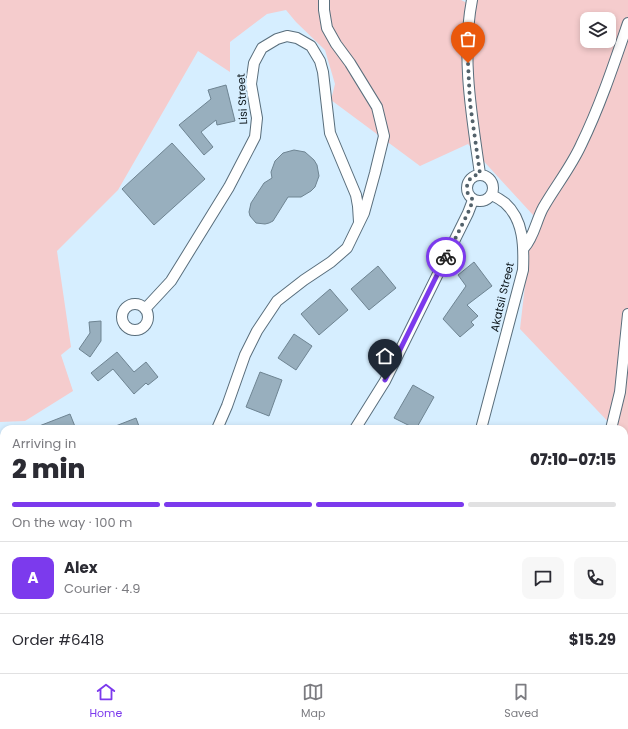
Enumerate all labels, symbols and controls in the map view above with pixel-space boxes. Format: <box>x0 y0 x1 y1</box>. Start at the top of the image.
map controls <box>580 12 616 48</box>
button: layers <box>580 12 616 48</box>
pin <box>451 22 485 63</box>
icon: bag <box>457 28 479 50</box>
street label: Lisi Street <box>233 73 251 125</box>
courier <box>426 237 466 277</box>
icon: bike <box>435 246 457 268</box>
street label: Akatsii Street <box>486 261 518 333</box>
pin <box>368 339 402 380</box>
icon: home <box>374 345 396 367</box>
text: Arriving in <box>12 434 76 453</box>
text: 07:10–07:15 <box>530 449 616 470</box>
text: 2 min <box>12 451 85 487</box>
text: On the way · 100 m <box>12 513 132 532</box>
text: Alex <box>64 557 98 578</box>
button: chat <box>522 557 564 599</box>
button: phone <box>574 557 616 599</box>
text: A <box>27 567 39 588</box>
text: Courier · 4.9 <box>64 579 140 598</box>
text: Order #6418 <box>12 629 104 650</box>
text: $15.29 <box>569 629 616 650</box>
tab: Home <box>89 681 122 722</box>
tab: Map <box>301 681 325 722</box>
tab: Saved <box>504 681 539 722</box>

